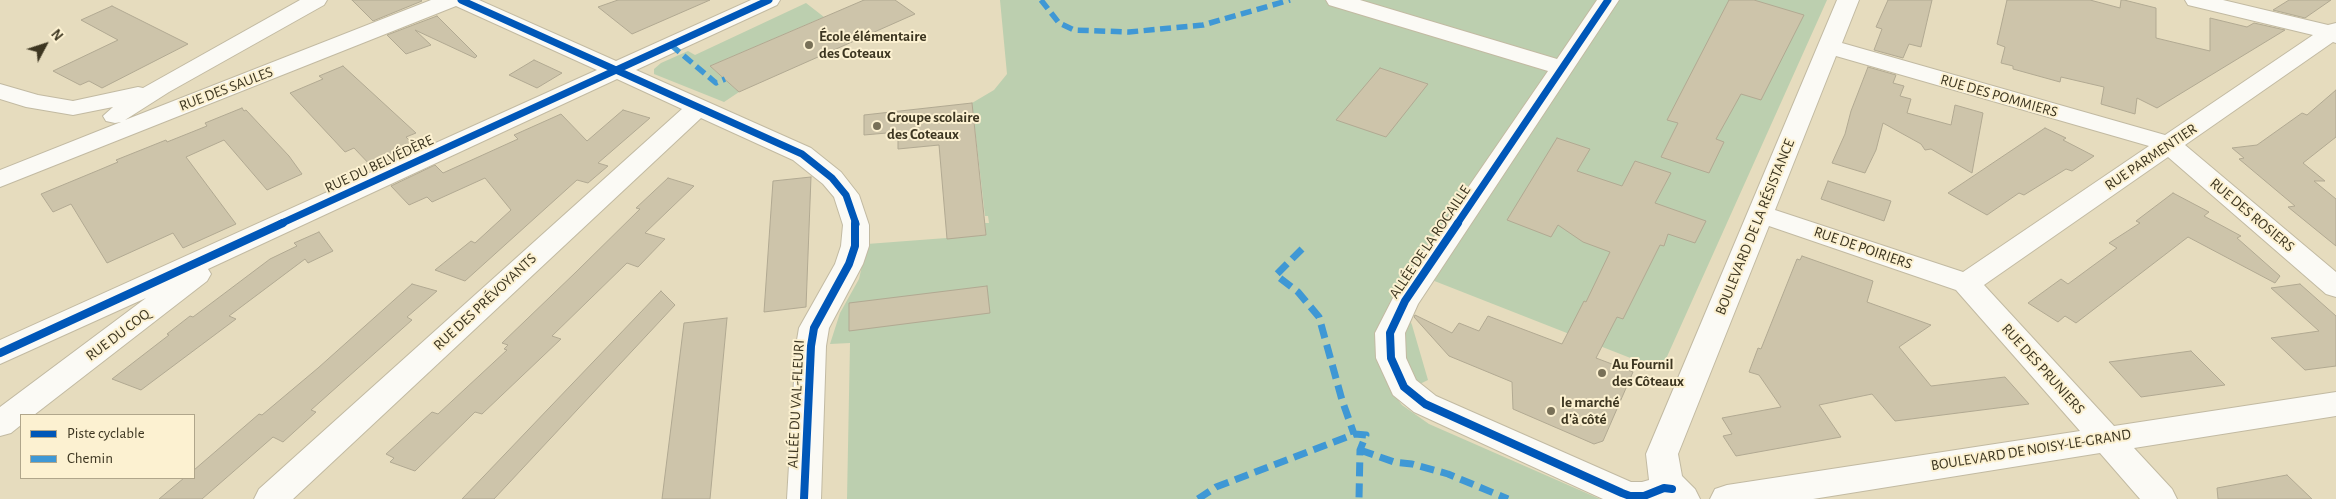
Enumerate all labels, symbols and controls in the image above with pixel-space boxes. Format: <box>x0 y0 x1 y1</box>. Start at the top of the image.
north arrow <box>20 20 70 70</box>
text: N <box>48 27 65 44</box>
place label: École élémentaire des Coteaux <box>819 27 927 62</box>
marker: École élémentaire des Coteaux <box>803 39 815 51</box>
street label: RUE DES SAULES <box>177 63 275 115</box>
street label: RUE DES POMMIERS <box>1938 71 2060 121</box>
place label: Groupe scolaire des Coteaux <box>887 108 980 143</box>
marker: Groupe scolaire des Coteaux <box>871 120 883 132</box>
street label: RUE PARMENTIER <box>2102 120 2200 194</box>
street label: RUE DU BELVÉDÈRE <box>322 131 436 197</box>
street label: BOULEVARD DE LA RÉSISTANCE <box>1711 136 1799 318</box>
street label: RUE DES ROSIERS <box>2206 174 2298 256</box>
street label: ALLÉE DE LA ROCAILLE <box>1385 182 1475 302</box>
street label: RUE DE POIRIERS <box>1811 223 1915 273</box>
street label: RUE DES PRÉVOYANTS <box>430 250 540 354</box>
street label: RUE DU COQ <box>82 305 154 365</box>
street label: RUE DES PRUNIERS <box>1998 320 2088 418</box>
street label: ALLÉE DU VAL-FLEURI <box>784 339 808 469</box>
place label: Au Fournil des Côteaux <box>1612 355 1684 390</box>
marker: Au Fournil des Côteaux <box>1596 367 1608 379</box>
place label: le marché d'à côté <box>1561 393 1620 428</box>
marker: le marché d'à côté <box>1545 405 1557 417</box>
legend <box>20 414 195 479</box>
street label: BOULEVARD DE NOISY-LE-GRAND <box>1930 425 2132 475</box>
text: Piste cyclable <box>67 426 145 441</box>
text: Chemin <box>67 451 113 466</box>

